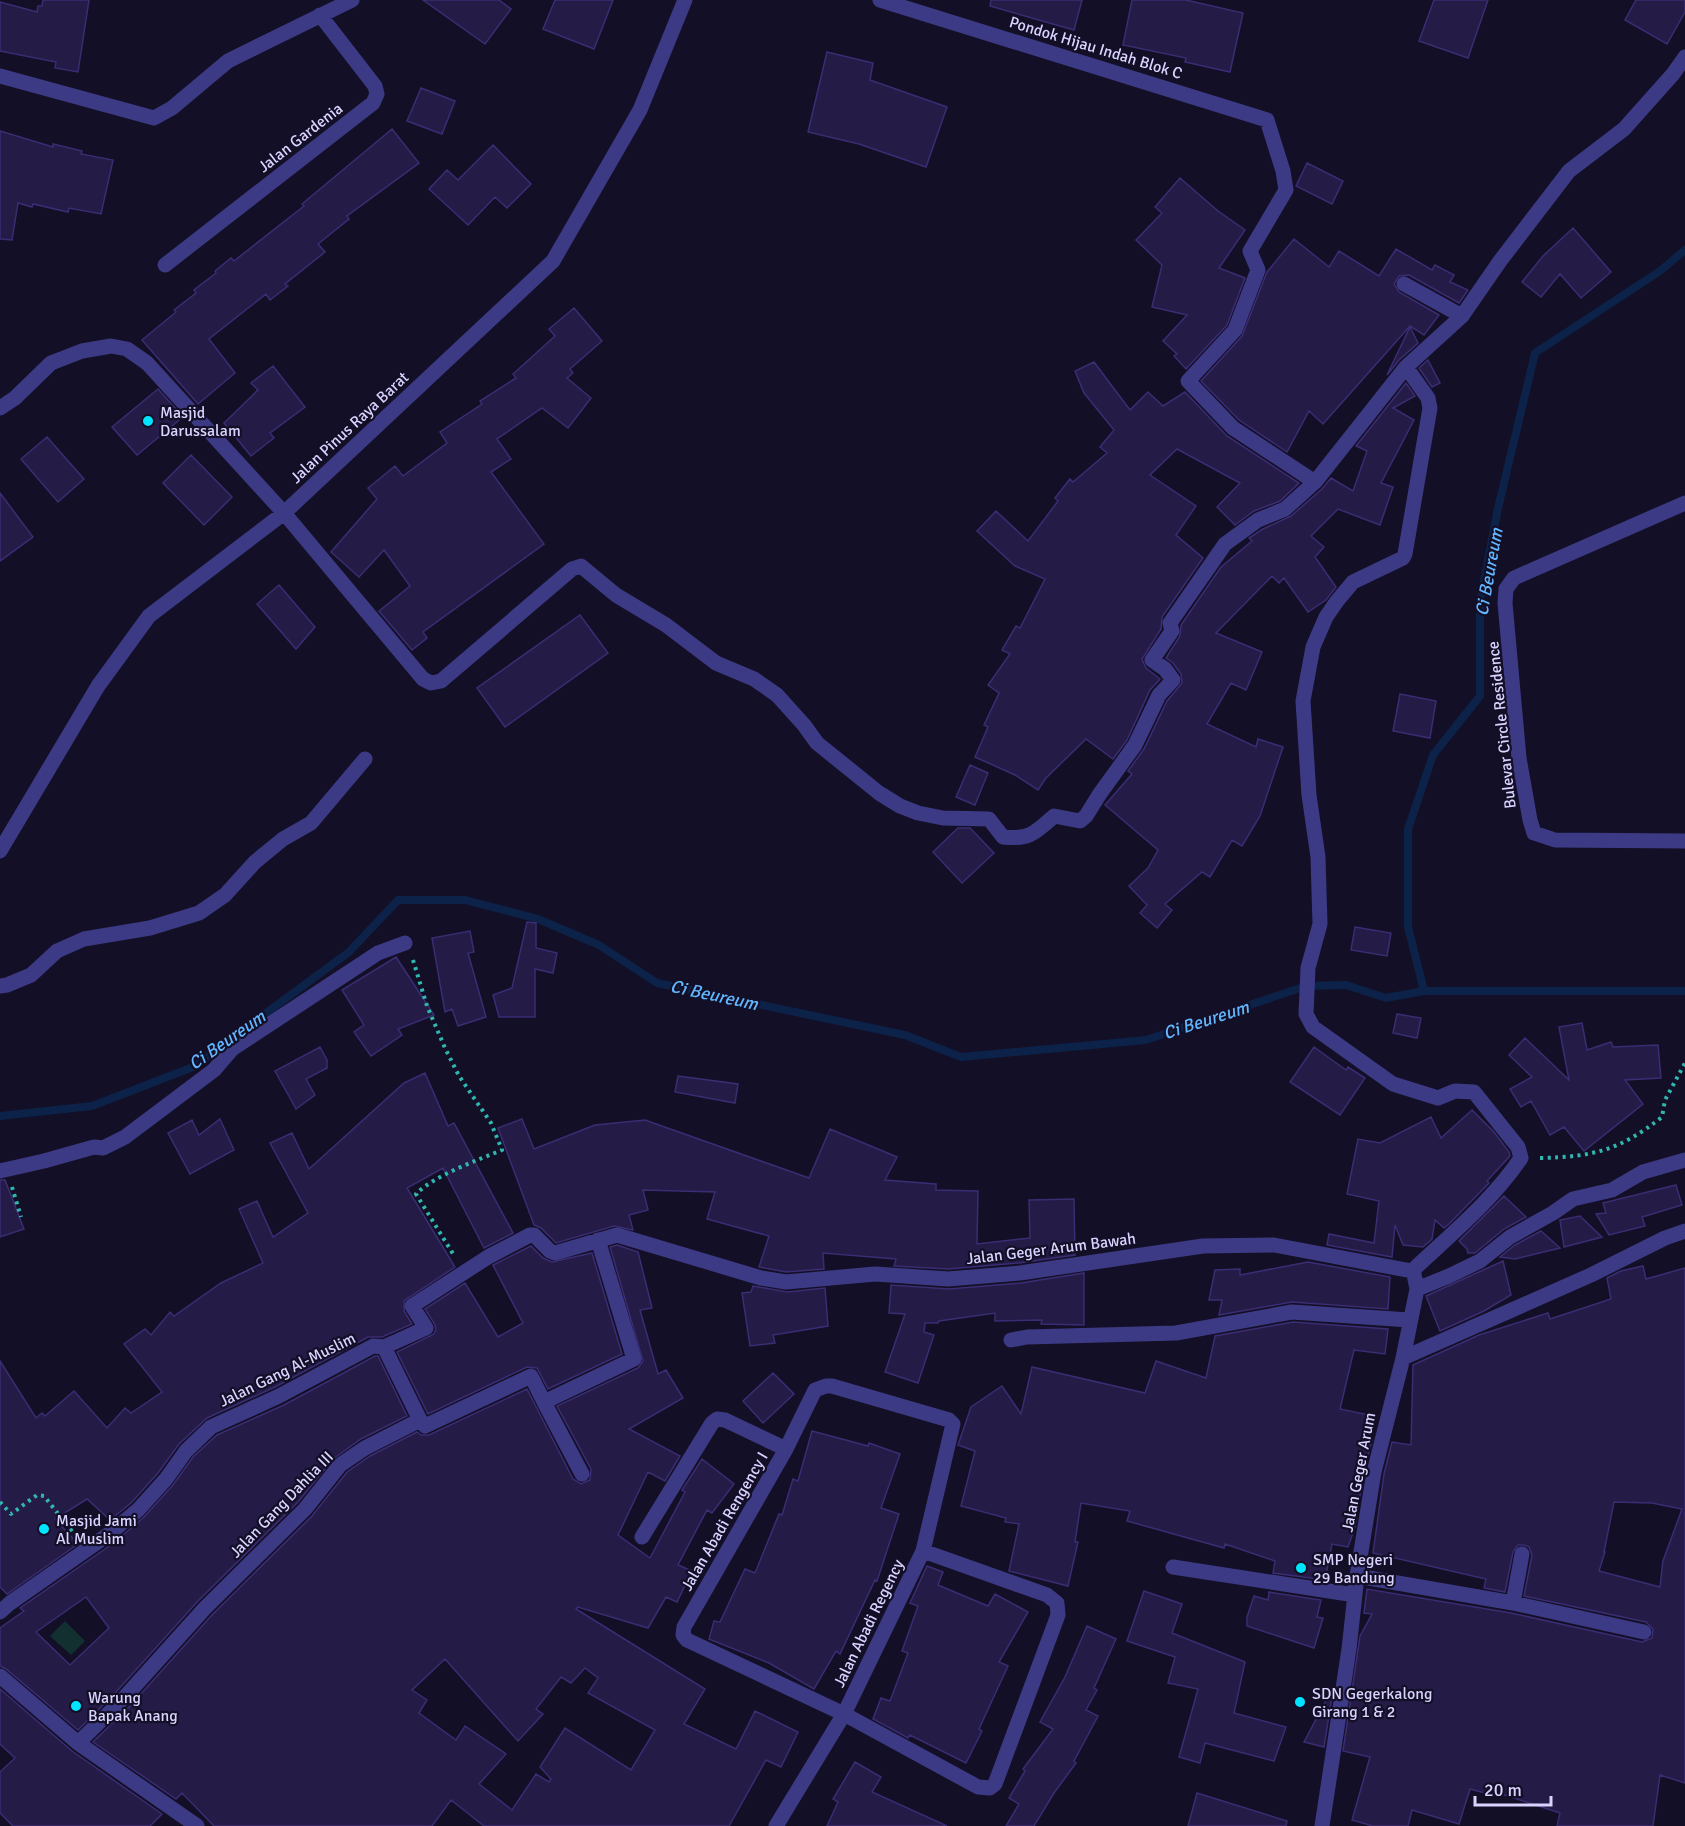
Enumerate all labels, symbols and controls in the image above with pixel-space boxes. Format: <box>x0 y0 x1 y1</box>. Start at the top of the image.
street label: Pondok Hijau Indah Blok C <box>1007 12 1185 84</box>
street label: Jalan Gardenia <box>254 99 347 177</box>
street label: Jalan Pinus Raya Barat <box>286 367 413 488</box>
place label: Masjid Darussalam <box>160 403 241 441</box>
marker: Masjid Darussalam <box>141 414 155 428</box>
water label: Ci Beureum <box>1470 526 1508 618</box>
street label: Bulevar Circle Residence <box>1483 640 1521 810</box>
water label: Ci Beureum <box>668 975 760 1015</box>
water label: Ci Beureum <box>1160 996 1252 1044</box>
water label: Ci Beureum <box>184 1005 270 1075</box>
street label: Jalan Geger Arum Bawah <box>965 1229 1137 1269</box>
street label: Jalan Gang Al-Muslim <box>216 1328 359 1412</box>
street label: Jalan Geger Arum <box>1338 1411 1380 1534</box>
street label: Jalan Gang Dahlia III <box>226 1447 338 1562</box>
street label: Jalan Abadi Rengency I <box>677 1448 773 1595</box>
place label: Masjid Jami Al Muslim <box>56 1511 137 1549</box>
marker: Masjid Jami Al Muslim <box>37 1522 51 1536</box>
place label: SMP Negeri 29 Bandung <box>1313 1550 1395 1588</box>
street label: Jalan Abadi Regency <box>829 1556 909 1691</box>
marker: SMP Negeri 29 Bandung <box>1294 1561 1308 1575</box>
place label: SDN Gegerkalong Girang 1 & 2 <box>1312 1684 1432 1722</box>
place label: Warung Bapak Anang <box>88 1688 178 1726</box>
marker: SDN Gegerkalong Girang 1 & 2 <box>1293 1695 1307 1709</box>
marker: Warung Bapak Anang <box>69 1699 83 1713</box>
scale bar <box>1475 1769 1552 1807</box>
text: 20 m <box>1484 1779 1522 1801</box>

